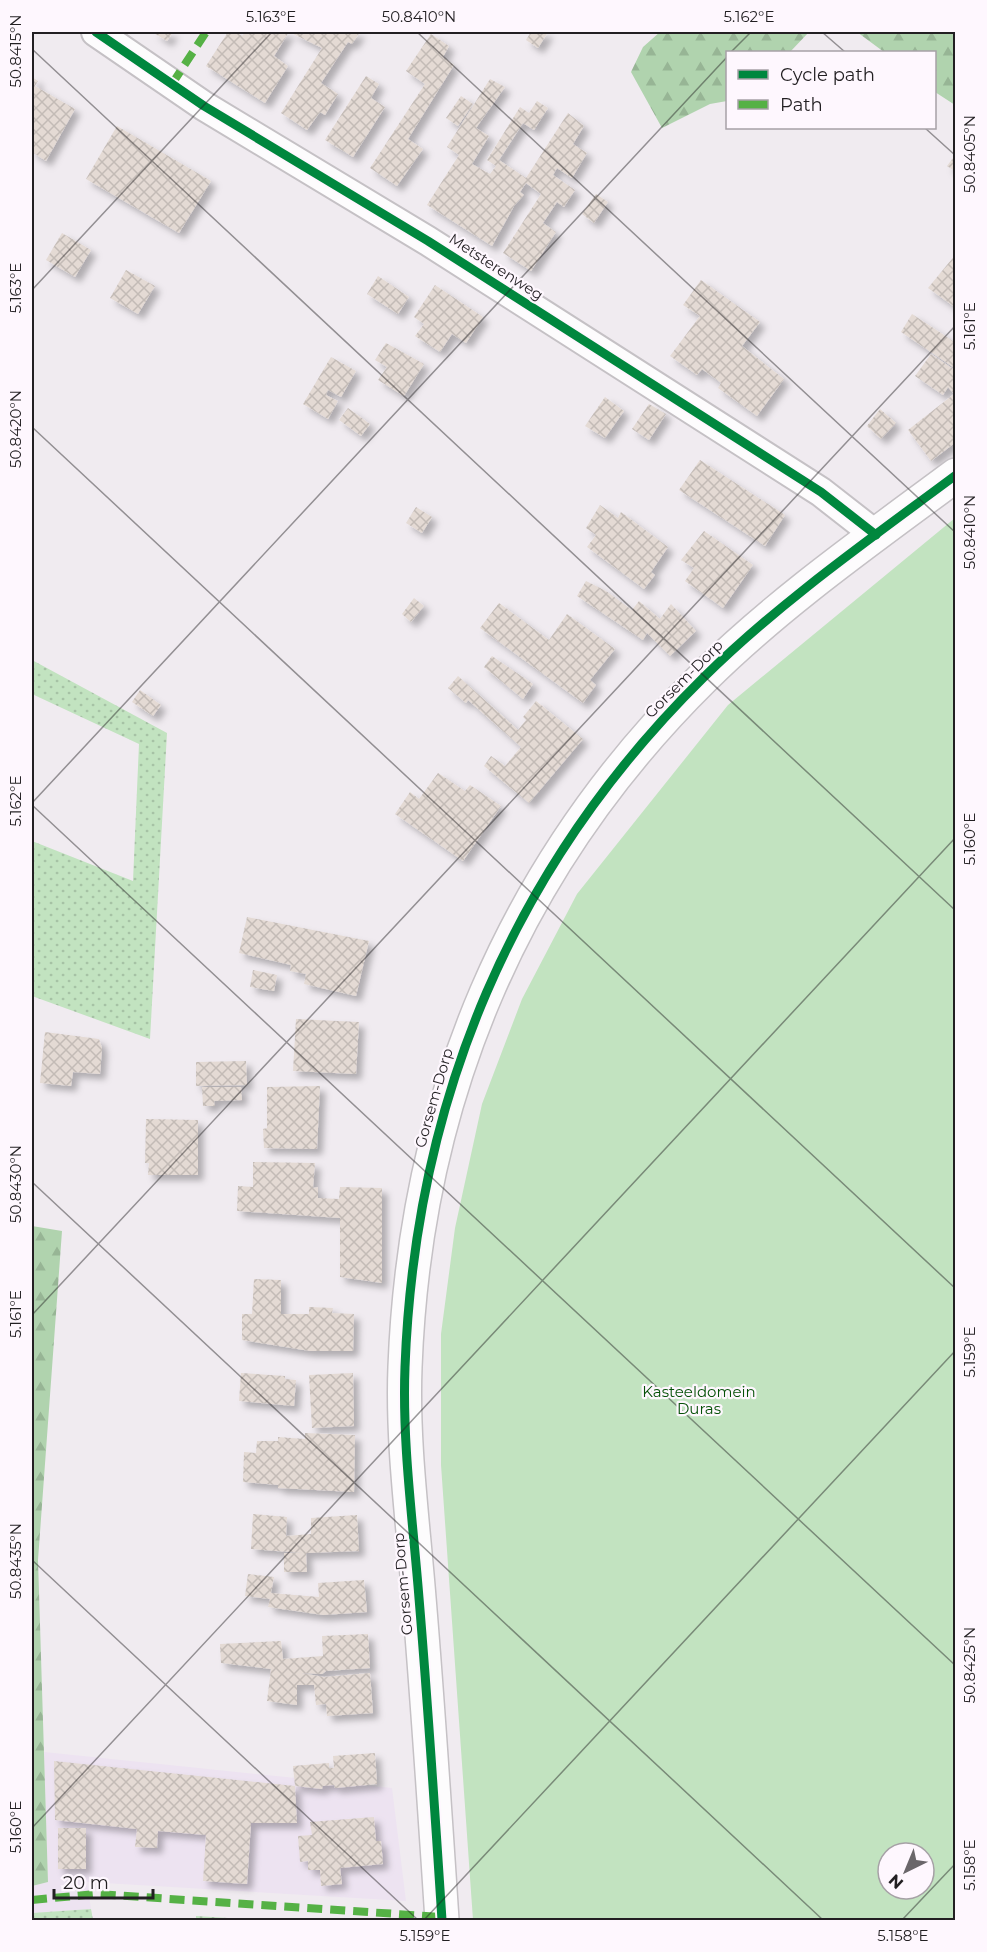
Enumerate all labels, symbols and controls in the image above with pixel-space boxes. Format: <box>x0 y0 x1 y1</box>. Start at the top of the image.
text: 5.163°E <box>246 7 296 26</box>
text: 50.8410°N <box>382 7 456 26</box>
text: 5.162°E <box>724 7 774 26</box>
text: 50.8415°N <box>6 15 25 87</box>
legend <box>726 51 936 129</box>
text: Cycle path <box>780 64 875 86</box>
text: Path <box>780 94 823 116</box>
text: 50.8405°N <box>960 115 979 193</box>
street label: Metsterenweg <box>445 229 547 304</box>
text: 5.163°E <box>6 263 25 313</box>
text: 5.161°E <box>960 302 979 350</box>
text: 50.8420°N <box>6 390 25 468</box>
text: 50.8410°N <box>960 495 979 569</box>
street label: Gorsem-Dorp <box>641 636 727 722</box>
text: 5.162°E <box>6 776 25 826</box>
text: 5.160°E <box>960 813 979 865</box>
street label: Gorsem-Dorp <box>410 1046 457 1150</box>
text: 50.8430°N <box>6 1145 25 1223</box>
text: 5.161°E <box>6 1290 25 1338</box>
text: 5.159°E <box>960 1327 979 1377</box>
park label: Kasteeldomein Duras <box>642 1382 756 1418</box>
text: 50.8435°N <box>6 1523 25 1599</box>
street label: Gorsem-Dorp <box>389 1532 416 1636</box>
text: 50.8425°N <box>960 1627 979 1703</box>
text: 5.160°E <box>6 1801 25 1853</box>
text: 5.158°E <box>960 1839 979 1891</box>
north arrow <box>876 1841 936 1901</box>
scale bar <box>54 1862 153 1900</box>
text: N <box>885 1870 907 1893</box>
text: 20 m <box>63 1872 109 1894</box>
text: 5.159°E <box>400 1926 450 1945</box>
text: 5.158°E <box>877 1926 929 1945</box>

